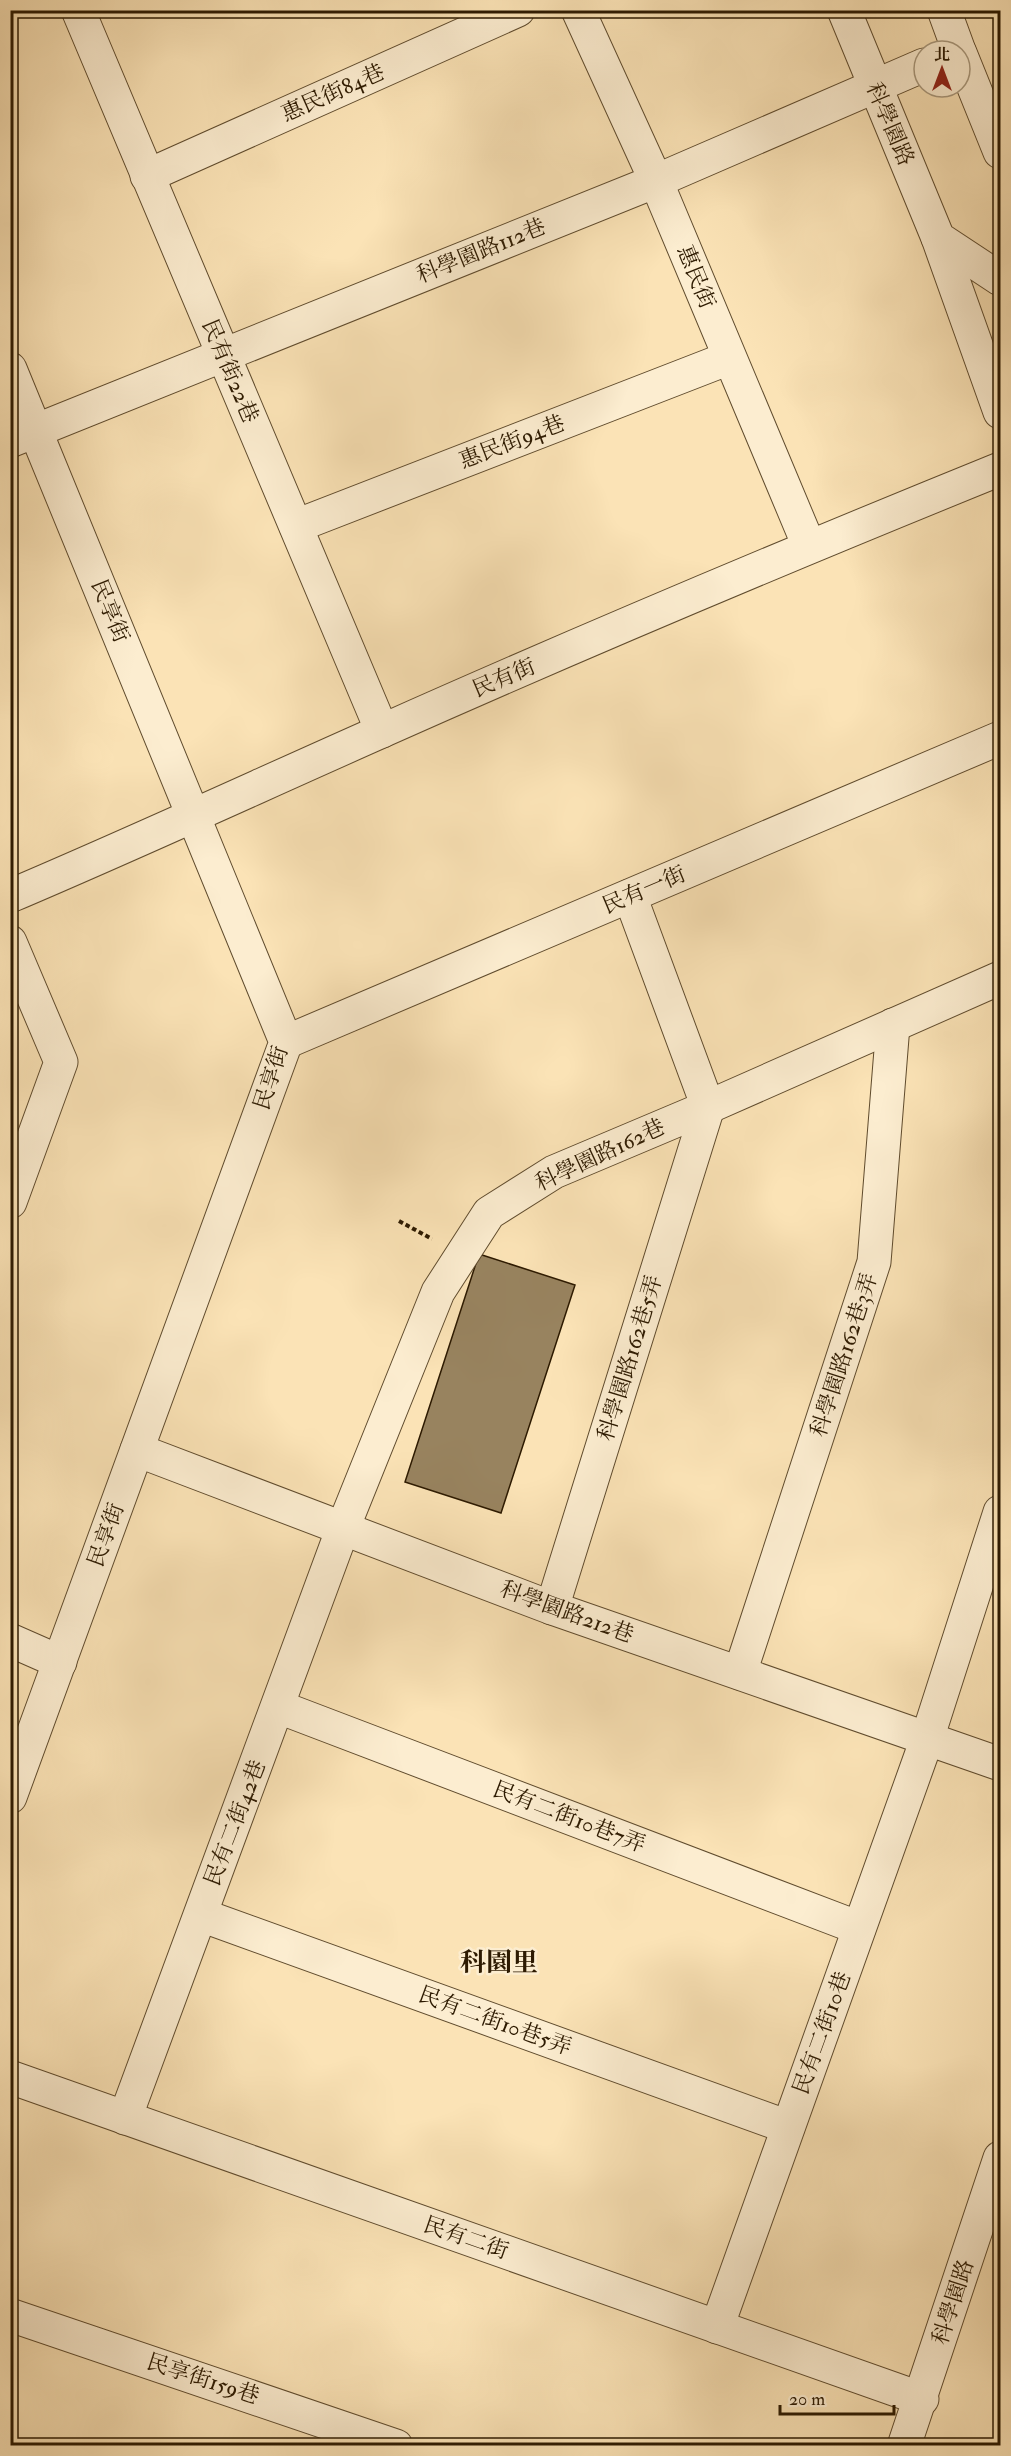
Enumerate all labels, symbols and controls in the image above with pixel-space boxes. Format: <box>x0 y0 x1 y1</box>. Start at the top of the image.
north arrow <box>912 39 972 99</box>
text: 北 <box>934 45 950 65</box>
street label: 惠民街84巷 <box>277 58 389 128</box>
street label: 科學園路 <box>860 78 920 170</box>
street label: 科學園路112巷 <box>412 212 550 290</box>
street label: 惠民街 <box>671 241 721 313</box>
street label: 民有街22巷 <box>196 315 264 427</box>
street label: 惠民街94巷 <box>455 409 569 475</box>
street label: 民享街 <box>85 575 135 647</box>
street label: 民有街 <box>468 652 540 704</box>
street label: 民有一街 <box>598 860 690 920</box>
street label: 民享街 <box>247 1042 295 1114</box>
street label: 科學園路162巷 <box>531 1113 669 1197</box>
street label: 科學園路162巷3弄 <box>804 1270 884 1440</box>
street label: 科學園路162巷5弄 <box>592 1272 668 1444</box>
street label: 民享街 <box>82 1499 130 1571</box>
street label: 科學園路212巷 <box>496 1575 638 1649</box>
street label: 民有二街42巷 <box>198 1756 272 1890</box>
street label: 民有二街10巷7弄 <box>489 1775 649 1859</box>
district label: 科園里 <box>460 1947 538 1979</box>
street label: 民有二街10巷 <box>787 1968 857 2098</box>
street label: 民有二街10巷5弄 <box>415 1980 575 2062</box>
street label: 民有二街 <box>420 2210 512 2266</box>
street label: 科學園路 <box>926 2256 980 2348</box>
street label: 民享街159巷 <box>143 2348 263 2410</box>
scale bar <box>780 2378 894 2416</box>
text: 20 m <box>789 2388 825 2411</box>

